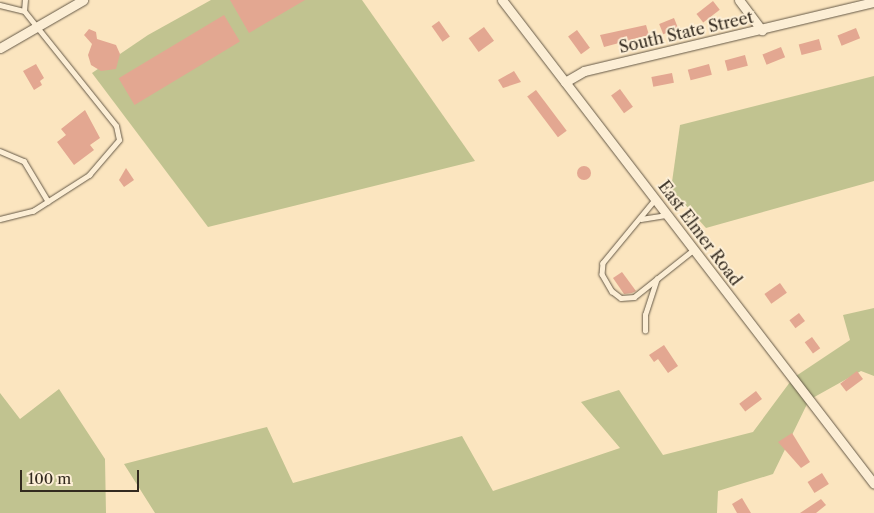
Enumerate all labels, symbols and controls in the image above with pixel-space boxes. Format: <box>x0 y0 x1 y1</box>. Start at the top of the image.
street label: South State Street <box>617 7 755 57</box>
street label: East Elmer Road <box>654 177 746 289</box>
scale bar <box>22 460 141 492</box>
text: 100 m <box>28 469 71 488</box>

